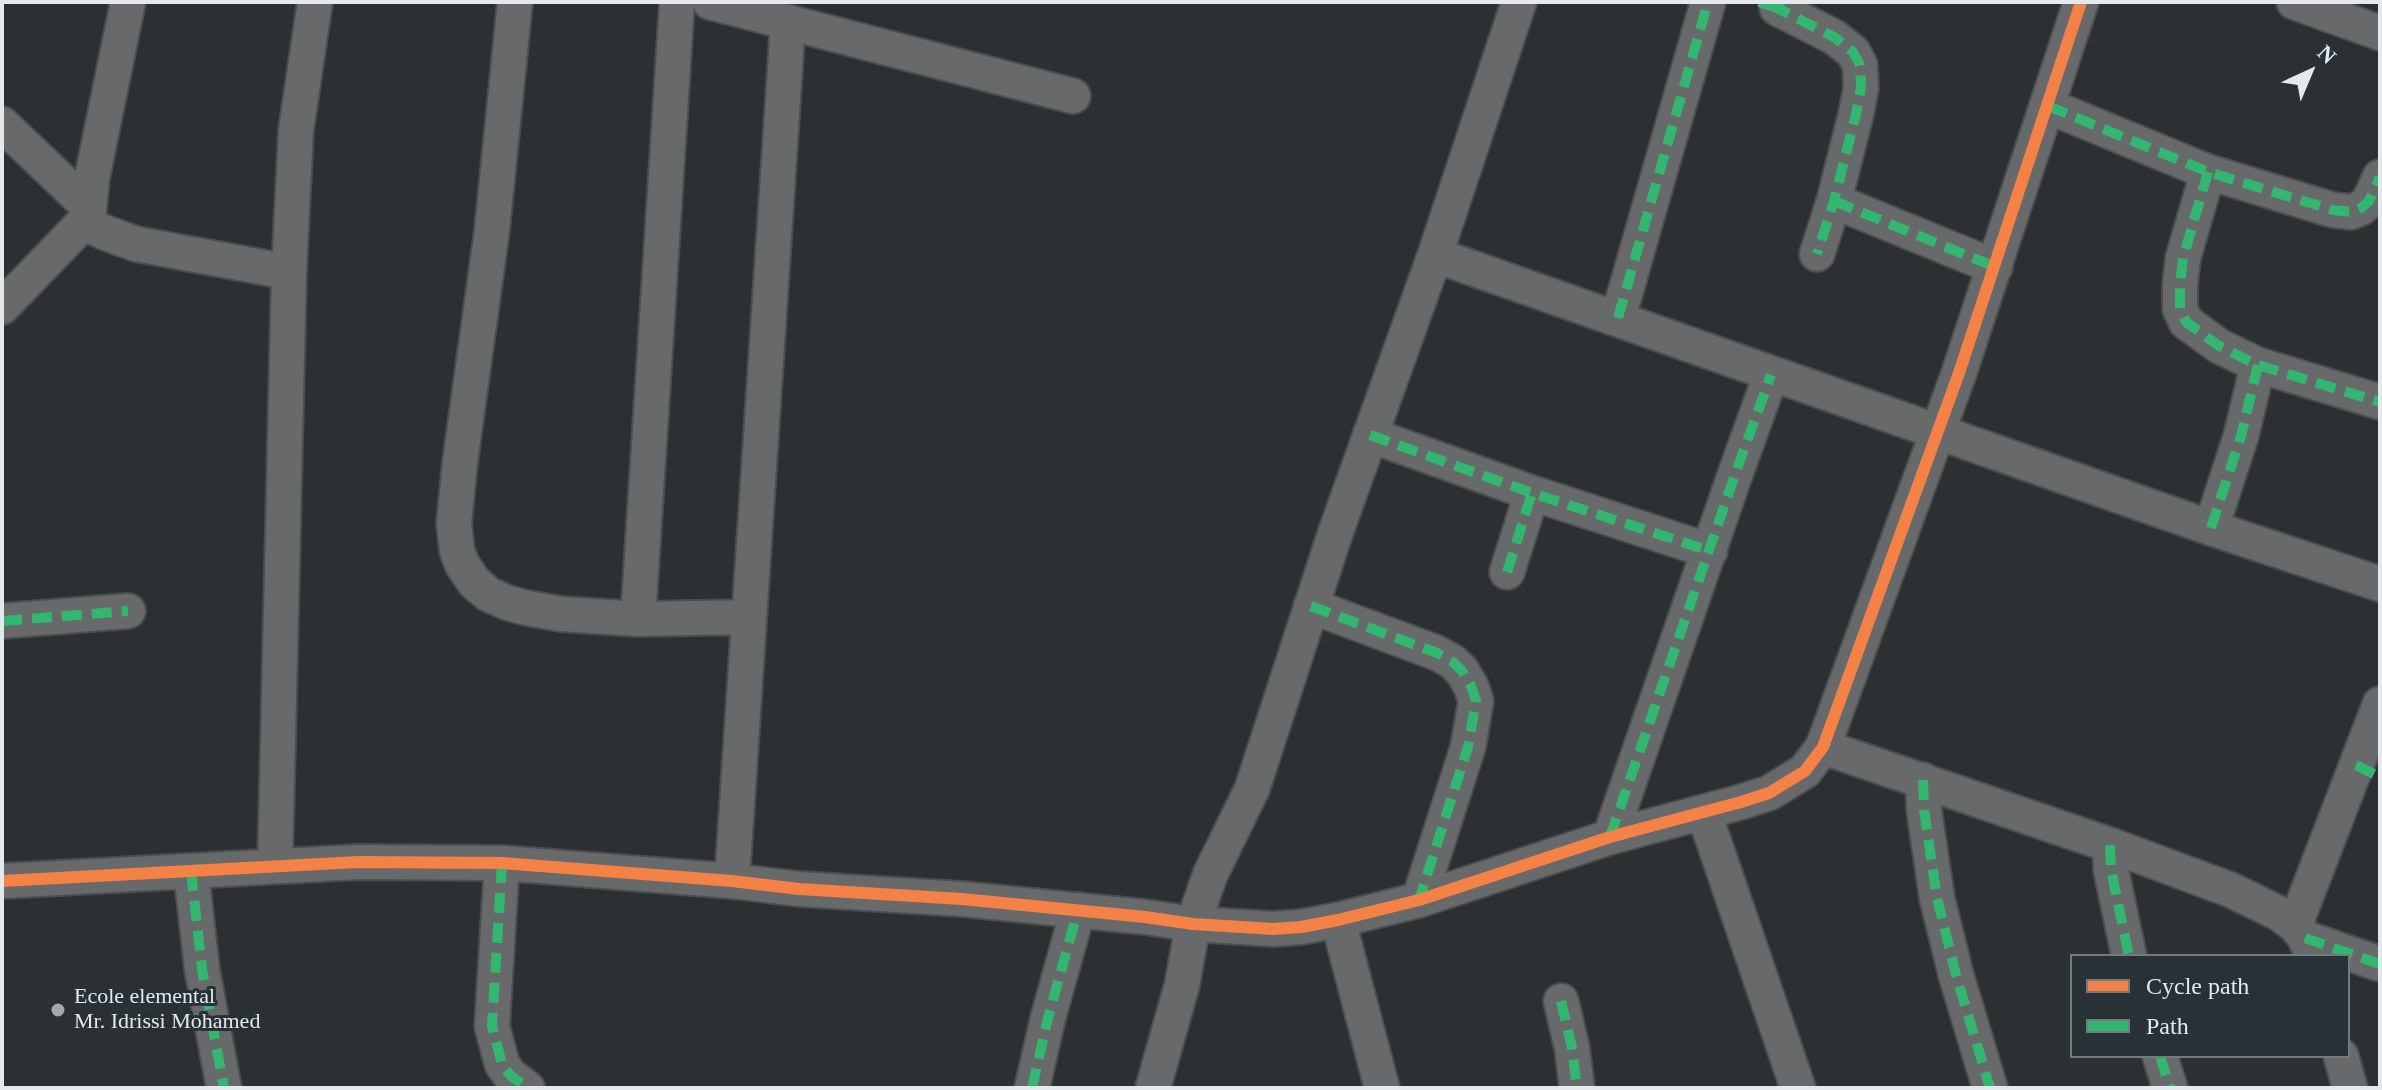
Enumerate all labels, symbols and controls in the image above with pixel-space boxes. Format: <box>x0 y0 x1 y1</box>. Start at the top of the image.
north arrow <box>2270 32 2350 112</box>
text: N <box>2313 40 2341 69</box>
legend <box>2070 954 2350 1058</box>
text: Cycle path <box>2146 973 2249 999</box>
place label: Ecole elemental Mr. Idrissi Mohamed <box>74 984 260 1036</box>
marker: Ecole elemental Mr. Idrissi Mohamed <box>49 1001 67 1019</box>
text: Path <box>2146 1013 2189 1039</box>

